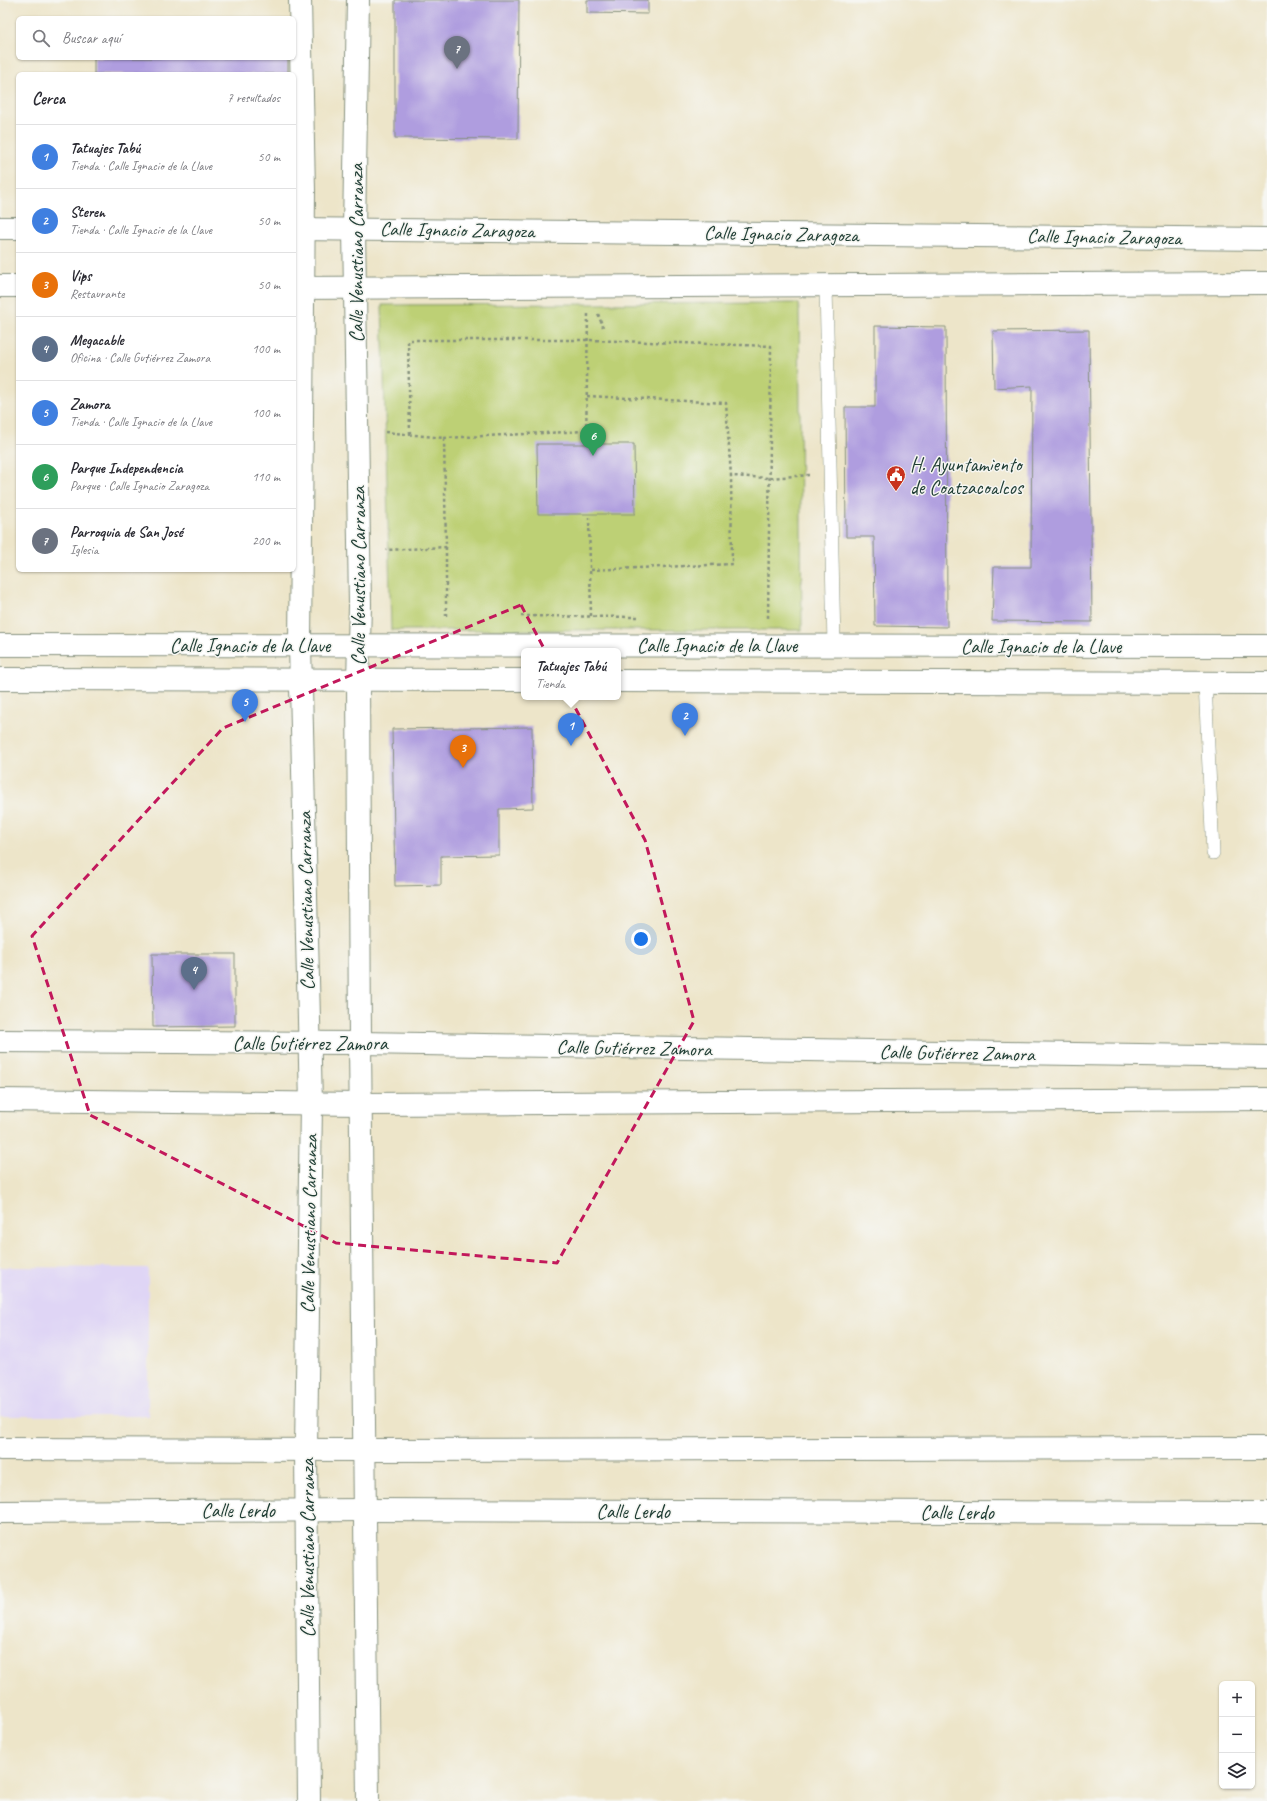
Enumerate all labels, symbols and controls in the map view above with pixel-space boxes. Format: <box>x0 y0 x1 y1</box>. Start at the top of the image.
search box <box>16 16 296 60</box>
icon: search <box>30 27 52 49</box>
text: Buscar aquí <box>62 29 121 48</box>
pin: 7 <box>444 36 470 69</box>
text: Cerca <box>32 88 65 109</box>
text: 7 resultados <box>227 90 280 106</box>
text: Tatuajes Tabú <box>70 139 140 158</box>
text: 1 <box>42 149 48 165</box>
text: 50 m <box>258 149 280 165</box>
text: Tienda · Calle Ignacio de la Llave <box>70 158 212 174</box>
street label: Calle Venustiano Carranza <box>344 162 369 342</box>
text: Steren <box>70 203 105 222</box>
text: 2 <box>42 213 48 229</box>
text: 50 m <box>258 213 280 229</box>
street label: Calle Ignacio Zaragoza <box>380 216 536 244</box>
street label: Calle Ignacio Zaragoza <box>704 220 860 248</box>
text: Tienda · Calle Ignacio de la Llave <box>70 222 212 238</box>
street label: Calle Ignacio Zaragoza <box>1027 223 1183 251</box>
text: Vips <box>70 267 91 286</box>
text: 3 <box>42 277 48 293</box>
text: 50 m <box>258 277 280 293</box>
text: Restaurante <box>70 286 125 302</box>
text: Megacable <box>70 331 124 350</box>
text: 4 <box>42 341 48 357</box>
text: 100 m <box>252 341 280 357</box>
text: Oficina · Calle Gutiérrez Zamora <box>70 350 210 366</box>
text: Zamora <box>70 395 110 414</box>
text: 5 <box>42 405 48 421</box>
text: 100 m <box>252 405 280 421</box>
text: Tienda · Calle Ignacio de la Llave <box>70 414 212 430</box>
pin: 6 <box>580 423 606 456</box>
place label: H. Ayuntamiento de Coatzacoalcos <box>910 452 1025 500</box>
text: Parque Independencia <box>70 459 183 478</box>
public building icon: H. Ayuntamiento de Coatzacoalcos <box>885 464 907 492</box>
text: 6 <box>42 469 48 485</box>
text: 110 m <box>252 469 280 485</box>
text: Parque · Calle Ignacio Zaragoza <box>70 478 209 494</box>
street label: Calle Venustiano Carranza <box>346 485 371 665</box>
text: Parroquia de San José <box>70 523 183 542</box>
text: 7 <box>42 533 48 549</box>
text: 200 m <box>252 533 280 549</box>
text: Iglesia <box>70 542 98 558</box>
street label: Calle Ignacio de la Llave <box>170 633 332 658</box>
street label: Calle Ignacio de la Llave <box>637 633 799 658</box>
street label: Calle Ignacio de la Llave <box>961 634 1123 659</box>
popup <box>521 648 621 700</box>
text: Tatuajes Tabú <box>536 657 606 676</box>
text: Tienda <box>536 676 565 692</box>
pin: 5 <box>232 689 258 722</box>
pin: 2 <box>672 703 698 736</box>
pin: 1 <box>558 713 584 746</box>
pin: 3 <box>450 735 476 768</box>
street label: Calle Venustiano Carranza <box>292 810 320 991</box>
your location <box>631 929 651 949</box>
pin: 4 <box>181 957 207 990</box>
street label: Calle Gutiérrez Zamora <box>232 1031 389 1056</box>
street label: Calle Gutiérrez Zamora <box>556 1034 713 1062</box>
street label: Calle Gutiérrez Zamora <box>879 1039 1036 1067</box>
street label: Calle Venustiano Carranza <box>295 1133 323 1314</box>
street label: Calle Venustiano Carranza <box>295 1457 320 1637</box>
street label: Calle Lerdo <box>201 1498 276 1523</box>
street label: Calle Lerdo <box>596 1499 671 1524</box>
street label: Calle Lerdo <box>920 1500 995 1525</box>
map controls <box>1219 1681 1255 1789</box>
button: + <box>1219 1681 1255 1717</box>
button: − <box>1219 1717 1255 1753</box>
button: layers <box>1219 1753 1255 1789</box>

